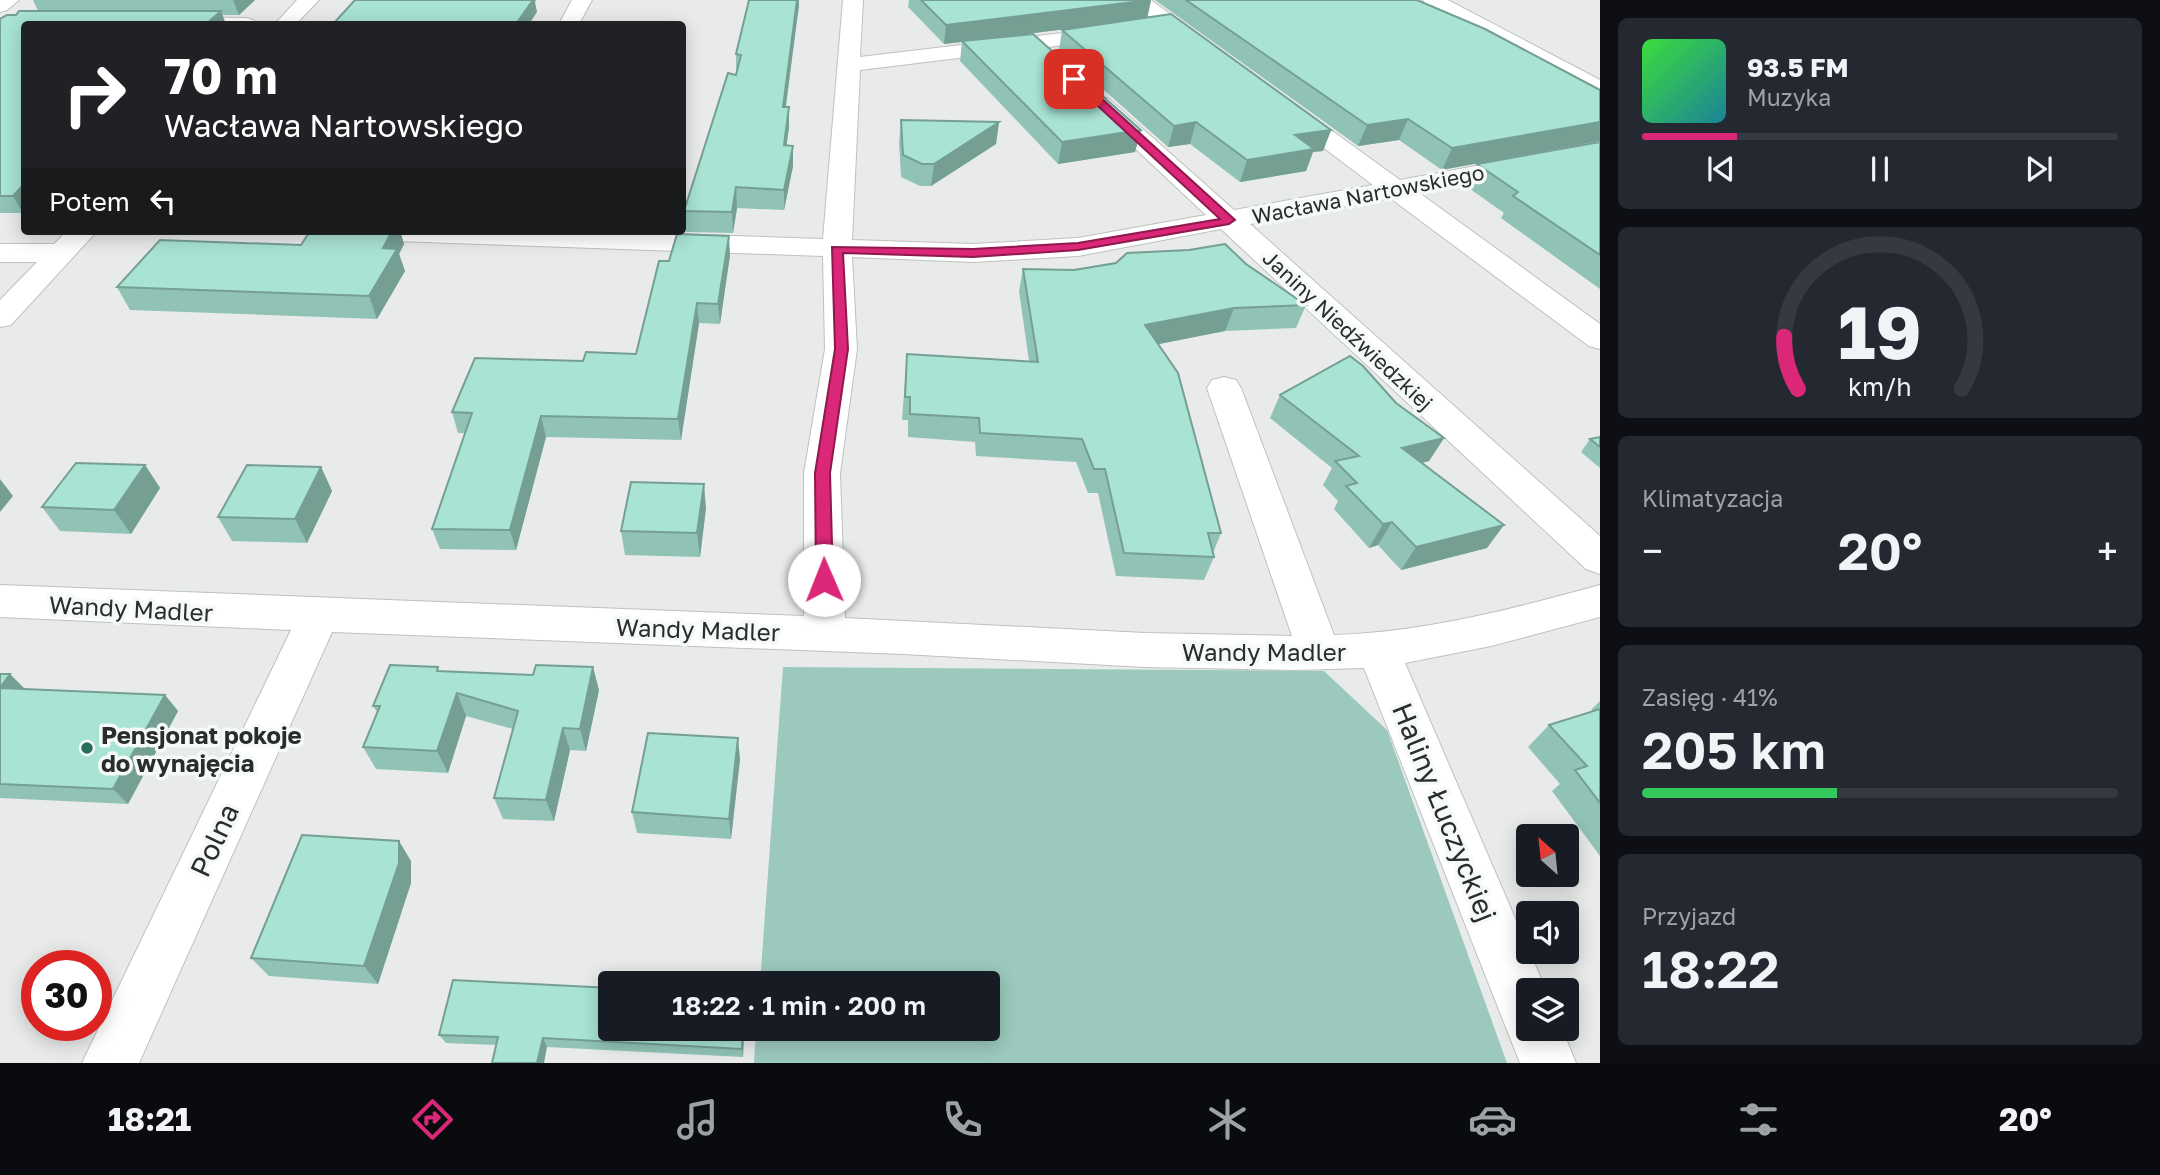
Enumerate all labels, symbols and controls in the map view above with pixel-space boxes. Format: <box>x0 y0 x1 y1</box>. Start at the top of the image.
text: 70 m <box>164 46 278 105</box>
icon: right <box>49 49 140 140</box>
pin <box>1044 49 1104 109</box>
text: 93.5 FM <box>1747 52 1849 83</box>
icon: arrive <box>1055 60 1093 98</box>
text: Muzyka <box>1747 83 1831 111</box>
text: Wacława Nartowskiego <box>164 106 523 144</box>
icon: previous <box>1702 150 1740 188</box>
icon: pause <box>1861 150 1899 188</box>
icon: next <box>2020 150 2058 188</box>
street label: Wacława Nartowskiego <box>1250 159 1486 229</box>
icon: left <box>144 182 182 220</box>
text: Potem <box>49 186 130 217</box>
street label: Janiny Niedźwiedzkiej <box>1258 244 1438 416</box>
text: 19 <box>1838 288 1922 375</box>
text: km/h <box>1848 370 1912 401</box>
text: Klimatyzacja <box>1642 484 1783 512</box>
text: 20° <box>1838 519 1922 581</box>
text: − <box>1642 528 1663 573</box>
text: + <box>2097 528 2118 573</box>
position arrow <box>787 543 861 617</box>
street label: Wandy Madler <box>48 589 214 627</box>
street label: Wandy Madler <box>615 612 781 646</box>
street label: Wandy Madler <box>1182 637 1346 666</box>
text: Zasięg · 41% <box>1642 683 1778 711</box>
street label: Haliny Łuczyckiej <box>1386 698 1504 926</box>
text: 205 km <box>1642 718 1826 780</box>
place label: Pensjonat pokoje do wynajęcia <box>101 720 302 777</box>
marker: Pensjonat pokoje do wynajęcia <box>79 740 95 756</box>
street label: Polna <box>183 798 245 882</box>
north arrow <box>1516 824 1578 887</box>
map controls <box>1516 824 1579 1041</box>
button: sound <box>1516 901 1579 964</box>
text: Przyjazd <box>1642 902 1736 930</box>
text: 18:22 <box>1642 937 1779 999</box>
speed limit sign: 30 <box>21 950 112 1041</box>
button: layers <box>1516 978 1579 1041</box>
text: 18:22 · 1 min · 200 m <box>672 990 926 1021</box>
icon: directions <box>408 1095 457 1144</box>
icon: music <box>673 1095 722 1144</box>
icon: phone <box>938 1095 987 1144</box>
icon: climate <box>1203 1095 1252 1144</box>
icon: car <box>1468 1095 1517 1144</box>
icon: filters <box>1734 1095 1783 1144</box>
text: 18:21 <box>108 1100 191 1138</box>
text: 20° <box>1999 1100 2052 1138</box>

